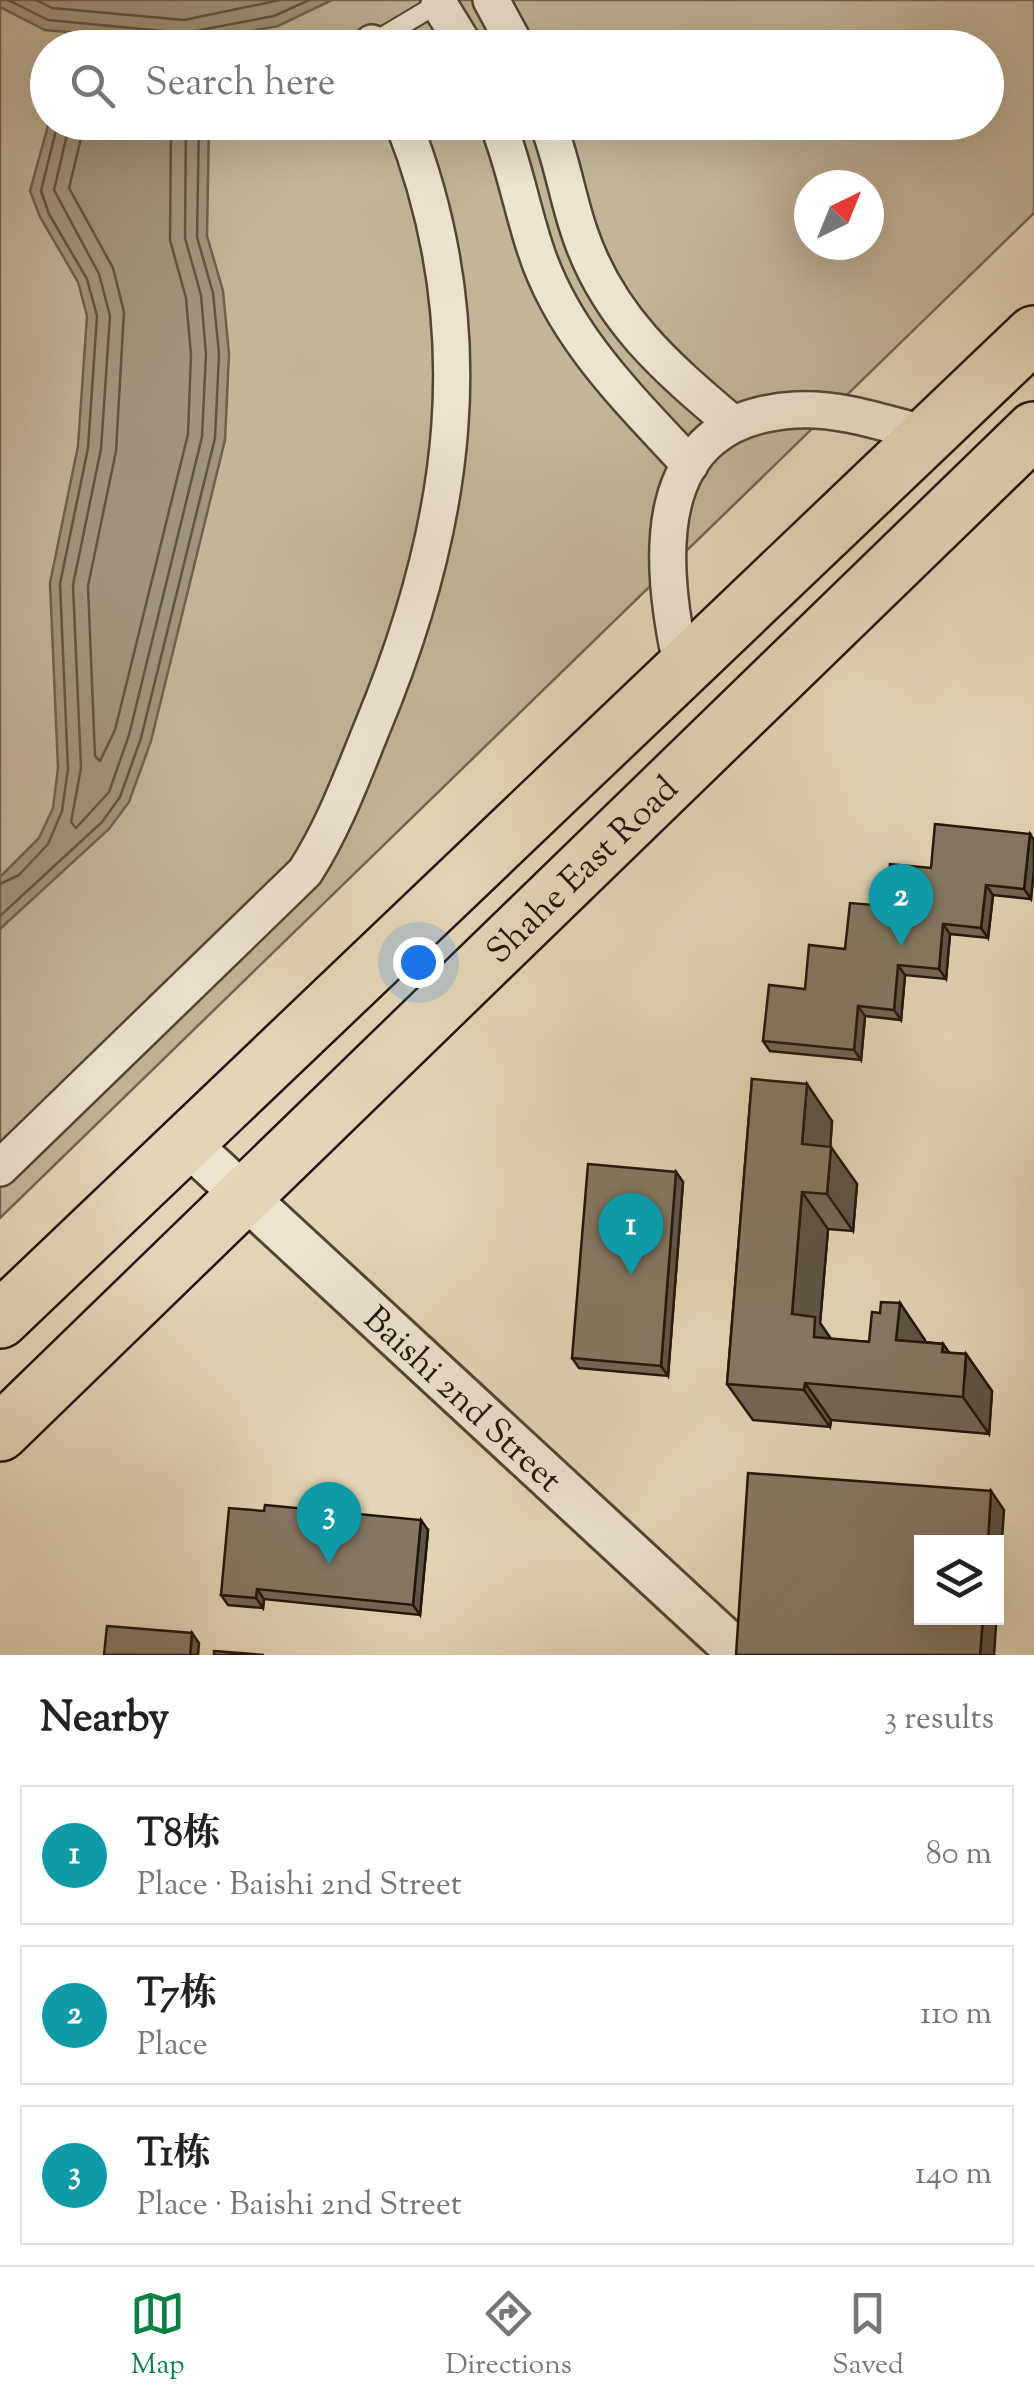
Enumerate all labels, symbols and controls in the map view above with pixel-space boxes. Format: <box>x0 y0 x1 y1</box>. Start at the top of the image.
search box <box>30 30 1004 140</box>
icon: search <box>65 58 120 113</box>
text: Search here <box>145 58 336 112</box>
north arrow <box>794 170 884 260</box>
street label: Shahe East Road <box>476 766 692 977</box>
pin: 2 <box>868 864 934 946</box>
your location <box>393 937 444 988</box>
pin: 1 <box>598 1192 664 1275</box>
street label: Baishi 2nd Street <box>351 1296 572 1506</box>
pin: 3 <box>296 1482 362 1564</box>
map controls <box>914 1535 1004 1625</box>
button: layers <box>914 1535 1004 1625</box>
text: Nearby <box>40 1690 169 1750</box>
text: 3 results <box>884 1697 994 1743</box>
text: T8栋 <box>137 1809 221 1863</box>
text: 1 <box>69 1832 80 1878</box>
text: 80 m <box>926 1832 992 1878</box>
text: Place · Baishi 2nd Street <box>137 1863 462 1909</box>
text: T7栋 <box>137 1969 217 2023</box>
text: 2 <box>67 1992 82 2038</box>
text: 110 m <box>920 1992 992 2038</box>
text: Place <box>137 2023 208 2069</box>
text: T1栋 <box>137 2129 211 2183</box>
text: 3 <box>68 2152 81 2198</box>
text: 140 m <box>915 2152 992 2198</box>
text: Place · Baishi 2nd Street <box>137 2183 462 2229</box>
tab: Map <box>130 2286 185 2386</box>
tab: Directions <box>445 2286 572 2386</box>
tab: Saved <box>832 2286 904 2386</box>

